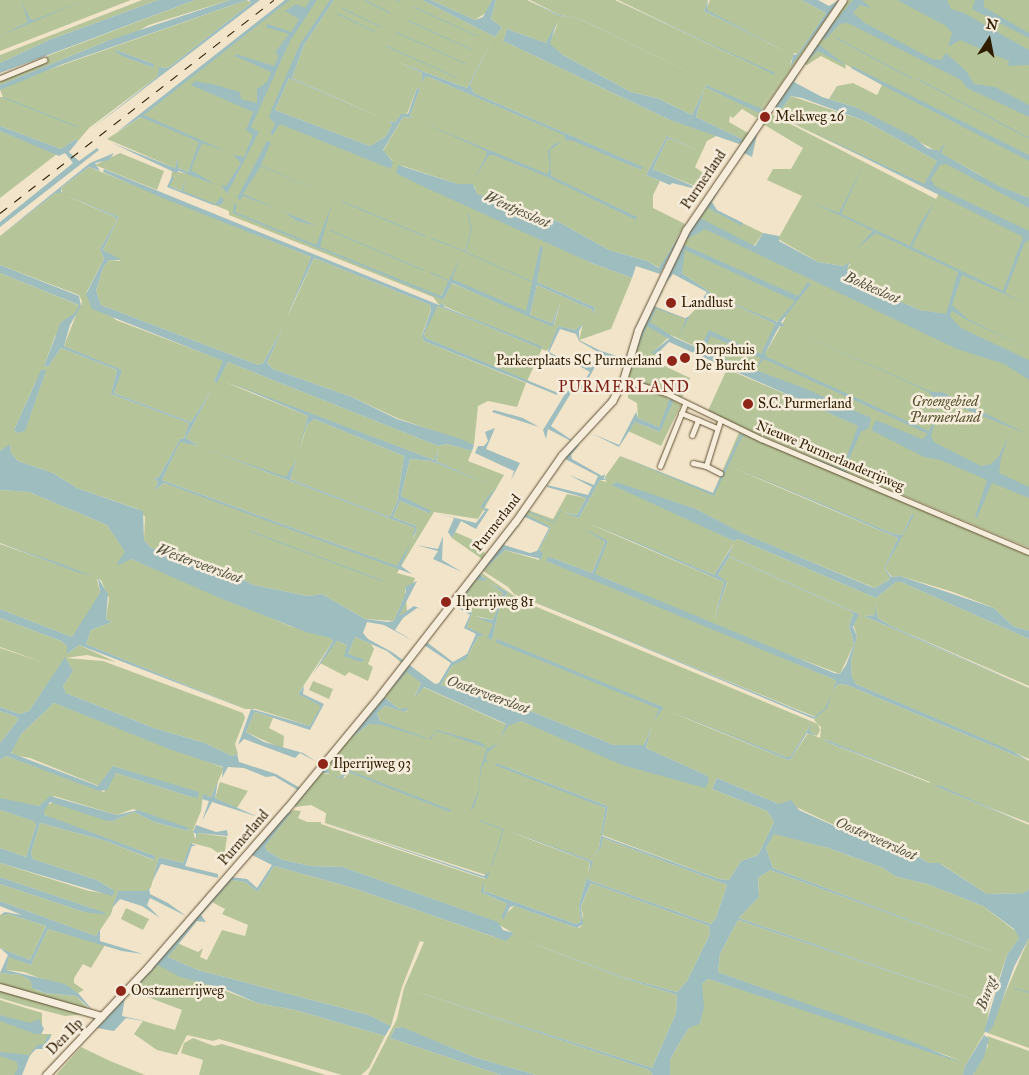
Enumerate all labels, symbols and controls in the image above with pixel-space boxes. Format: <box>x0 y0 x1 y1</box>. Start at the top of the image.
north arrow <box>964 15 1014 65</box>
text: N <box>985 15 999 34</box>
place label: Melkweg 26 <box>775 109 844 125</box>
marker: Melkweg 26 <box>759 111 771 123</box>
street label: Purmerland <box>678 147 730 213</box>
water label: Wentjessloot <box>481 188 553 232</box>
water label: Bokkesloot <box>841 268 903 308</box>
place label: Landlust <box>681 295 733 311</box>
marker: Landlust <box>665 297 677 309</box>
place label: Dorpshuis De Burcht <box>695 342 755 374</box>
marker: Dorpshuis De Burcht <box>679 352 691 364</box>
place label: Parkeerplaats SC Purmerland <box>496 353 662 369</box>
marker: Parkeerplaats SC Purmerland <box>666 355 678 367</box>
district label: PURMERLAND <box>557 377 691 397</box>
park label: Groengebied Purmerland <box>909 394 981 427</box>
place label: S.C. Purmerland <box>758 396 852 412</box>
marker: S.C. Purmerland <box>742 398 754 410</box>
street label: Nieuwe Purmerlanderrijweg <box>753 417 907 495</box>
street label: Purmerland <box>470 491 524 555</box>
water label: Westerveersloot <box>154 540 244 588</box>
place label: Ilperrijweg 81 <box>456 594 534 610</box>
marker: Ilperrijweg 81 <box>440 596 452 608</box>
water label: Oosterveersloot <box>444 672 532 718</box>
place label: Ilperrijweg 93 <box>333 756 411 772</box>
marker: Ilperrijweg 93 <box>317 758 329 770</box>
street label: Purmerland <box>215 807 273 869</box>
water label: Oosterveersloot <box>833 813 919 865</box>
water label: Burgt <box>972 974 1002 1012</box>
place label: Oostzanerrijweg <box>131 983 224 999</box>
marker: Oostzanerrijweg <box>115 985 127 997</box>
street label: Den Ilp <box>44 1015 86 1059</box>

